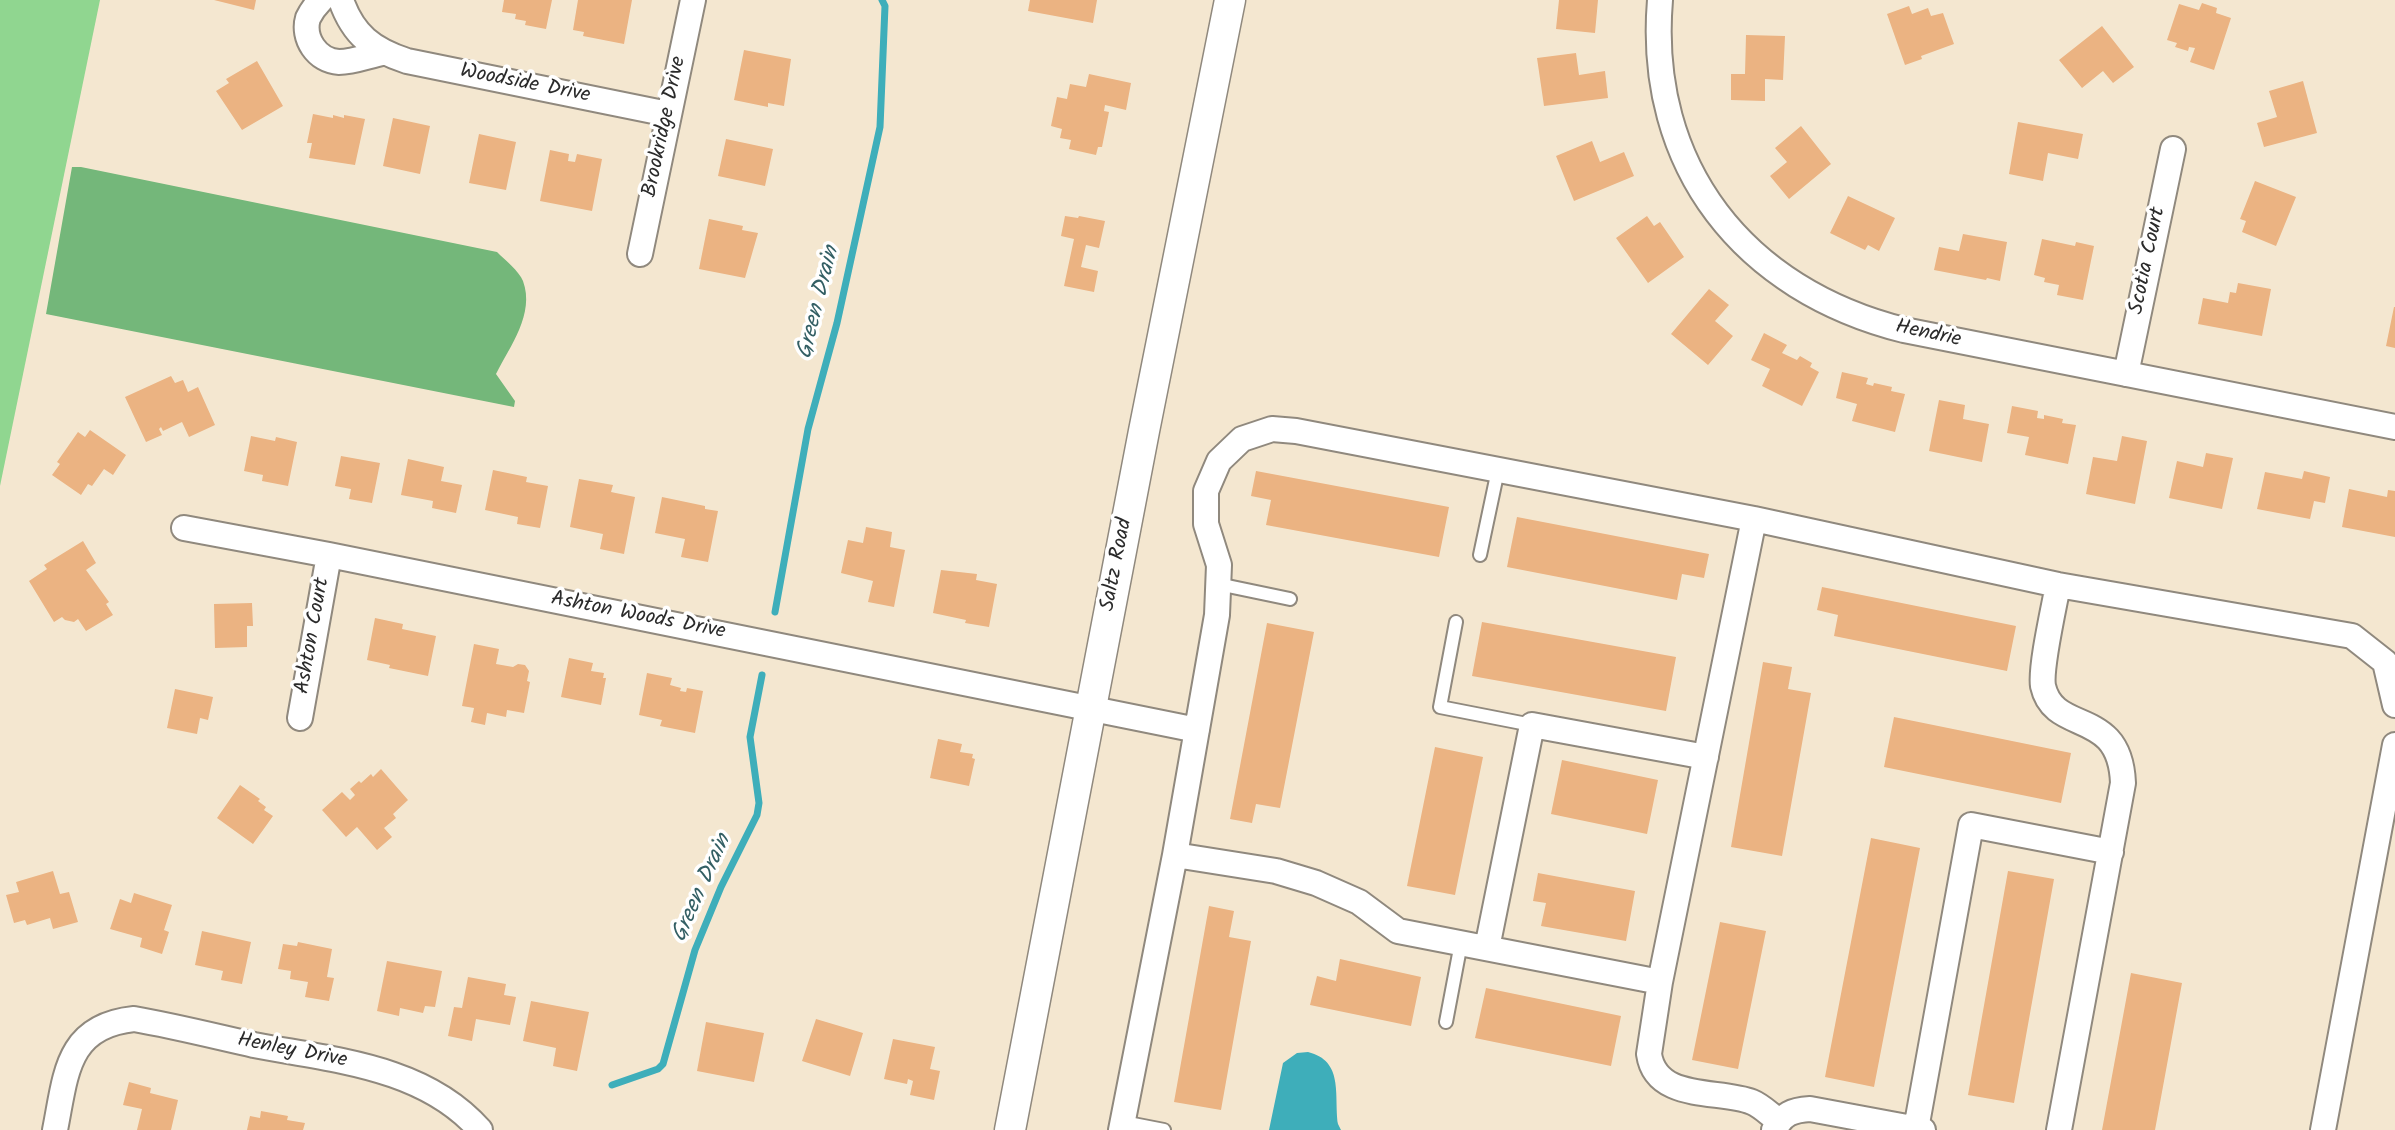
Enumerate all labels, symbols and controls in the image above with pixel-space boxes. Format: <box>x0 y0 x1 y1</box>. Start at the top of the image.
street label: Brookridge Drive <box>639 54 693 200</box>
street label: Woodside Drive <box>458 60 592 110</box>
street label: Scotia Court <box>2125 205 2173 317</box>
water label: Green Drain <box>793 244 847 362</box>
street label: Hendrie <box>1893 316 1963 354</box>
street label: Saltz Road <box>1097 516 1139 614</box>
street label: Ashton Court <box>291 576 337 696</box>
street label: Ashton Woods Drive <box>549 588 727 646</box>
water label: Green Drain <box>667 831 739 947</box>
street label: Henley Drive <box>235 1029 349 1075</box>

